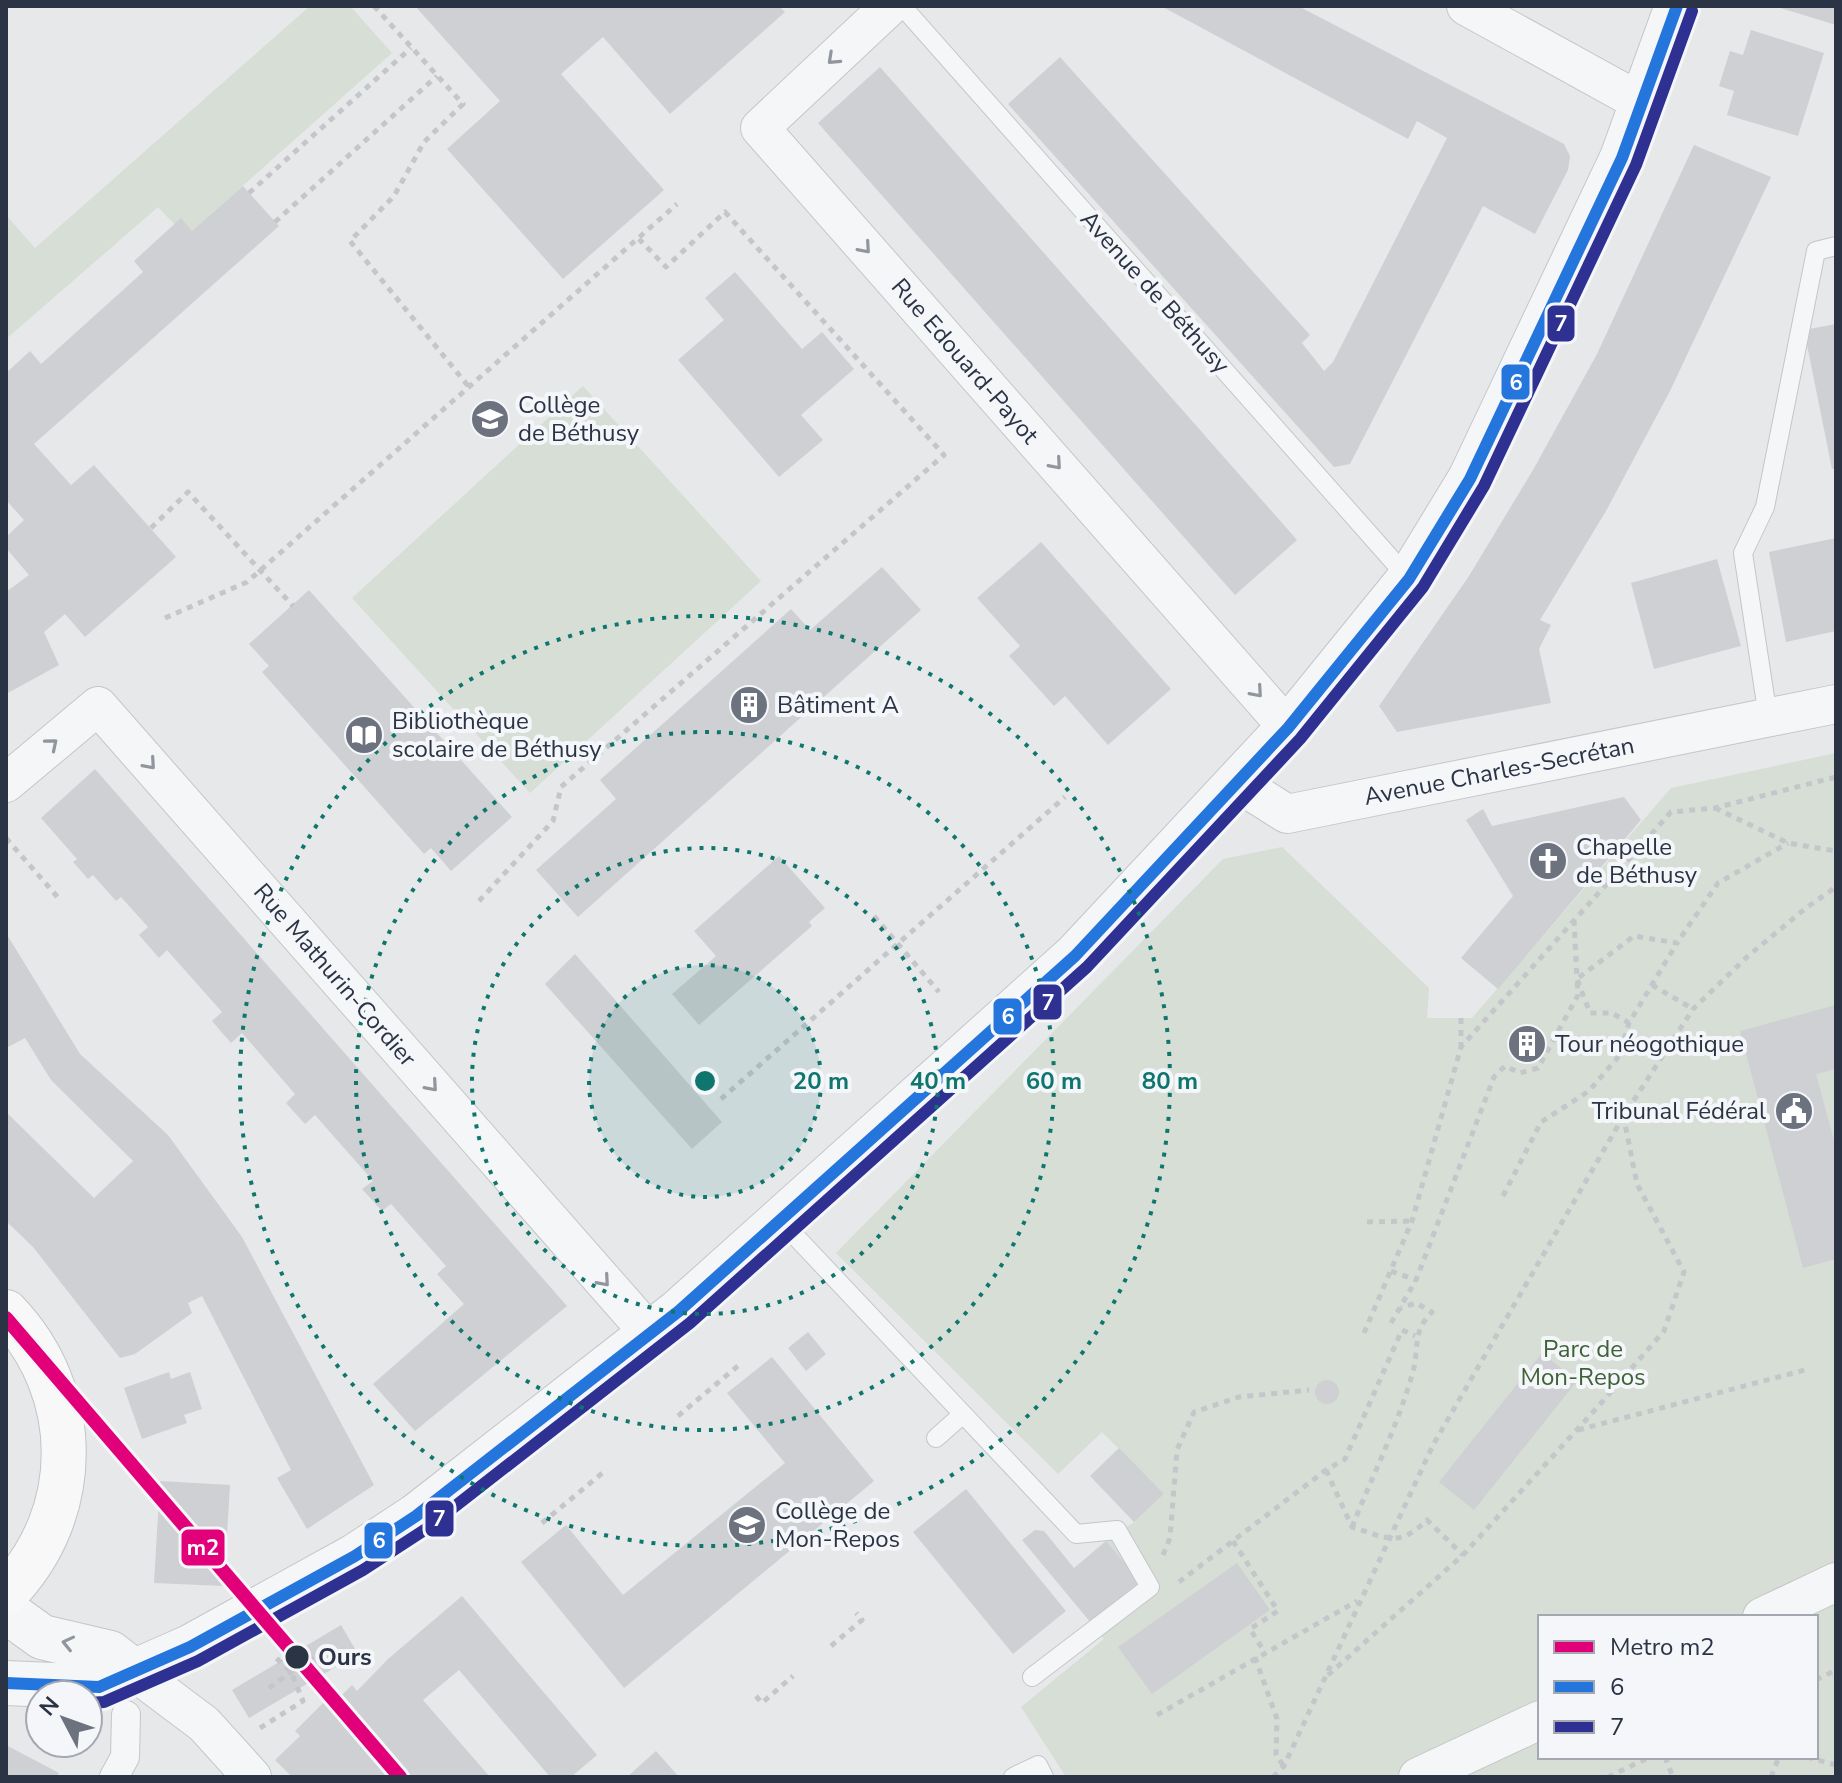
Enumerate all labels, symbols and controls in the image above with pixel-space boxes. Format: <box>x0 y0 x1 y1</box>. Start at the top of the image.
one-way arrow <box>827 50 842 64</box>
street label: Avenue de Béthusy <box>1073 204 1237 381</box>
one-way arrow <box>856 238 870 253</box>
street label: Rue Edouard-Payot <box>884 271 1046 451</box>
line badge: 7 <box>1546 304 1576 343</box>
text: 7 <box>1554 309 1568 339</box>
line badge: 6 <box>1500 363 1531 401</box>
text: 6 <box>1509 368 1523 398</box>
place label: Collège de Béthusy <box>518 389 640 449</box>
school or university icon: Collège de Béthusy <box>469 398 511 440</box>
one-way arrow <box>1046 454 1060 469</box>
one-way arrow <box>1247 683 1261 698</box>
building icon: Bâtiment A <box>728 684 770 726</box>
place label: Bâtiment A <box>777 689 899 721</box>
place label: Bibliothèque scolaire de Béthusy <box>392 705 602 765</box>
library icon: Bibliothèque scolaire de Béthusy <box>343 714 385 756</box>
street label: Avenue Charles-Secrétan <box>1361 729 1637 813</box>
one-way arrow <box>43 739 57 754</box>
one-way arrow <box>140 755 155 770</box>
place label: Chapelle de Béthusy <box>1576 831 1698 891</box>
church icon: Chapelle de Béthusy <box>1527 840 1569 882</box>
street label: Rue Mathurin-Cordier <box>246 877 424 1074</box>
line badge: 7 <box>1032 983 1063 1021</box>
text: 7 <box>1041 988 1055 1018</box>
line badge: 6 <box>992 997 1023 1036</box>
text: 6 <box>1001 1002 1015 1032</box>
building icon: Tour néogothique <box>1506 1023 1548 1065</box>
place label: Tour néogothique <box>1555 1028 1744 1060</box>
text: 20 m <box>793 1065 849 1097</box>
text: 40 m <box>910 1065 966 1097</box>
text: 60 m <box>1026 1065 1082 1097</box>
text: 80 m <box>1142 1065 1198 1097</box>
centre of rings <box>691 1067 719 1095</box>
one-way arrow <box>423 1077 437 1091</box>
public building icon: Tribunal Fédéral <box>1773 1090 1815 1132</box>
place label: Tribunal Fédéral <box>1592 1095 1766 1127</box>
one-way arrow <box>594 1272 609 1287</box>
park label: Parc de Mon-Repos <box>1520 1333 1646 1393</box>
place label: Collège de Mon-Repos <box>775 1495 900 1555</box>
line badge: 7 <box>424 1499 455 1538</box>
text: 7 <box>432 1504 446 1534</box>
school or university icon: Collège de Mon-Repos <box>726 1504 768 1546</box>
line badge: 6 <box>363 1521 394 1560</box>
text: 6 <box>372 1526 386 1556</box>
line badge: m2 <box>180 1528 226 1567</box>
text: m2 <box>187 1533 219 1563</box>
legend <box>1538 1615 1818 1759</box>
text: Metro m2 <box>1610 1631 1715 1663</box>
one-way arrow <box>62 1635 75 1652</box>
place label: Ours <box>318 1641 372 1673</box>
marker: Ours <box>283 1643 311 1671</box>
text: 6 <box>1610 1671 1624 1703</box>
north arrow <box>24 1679 104 1759</box>
text: N <box>33 1690 66 1723</box>
text: 7 <box>1610 1711 1624 1743</box>

